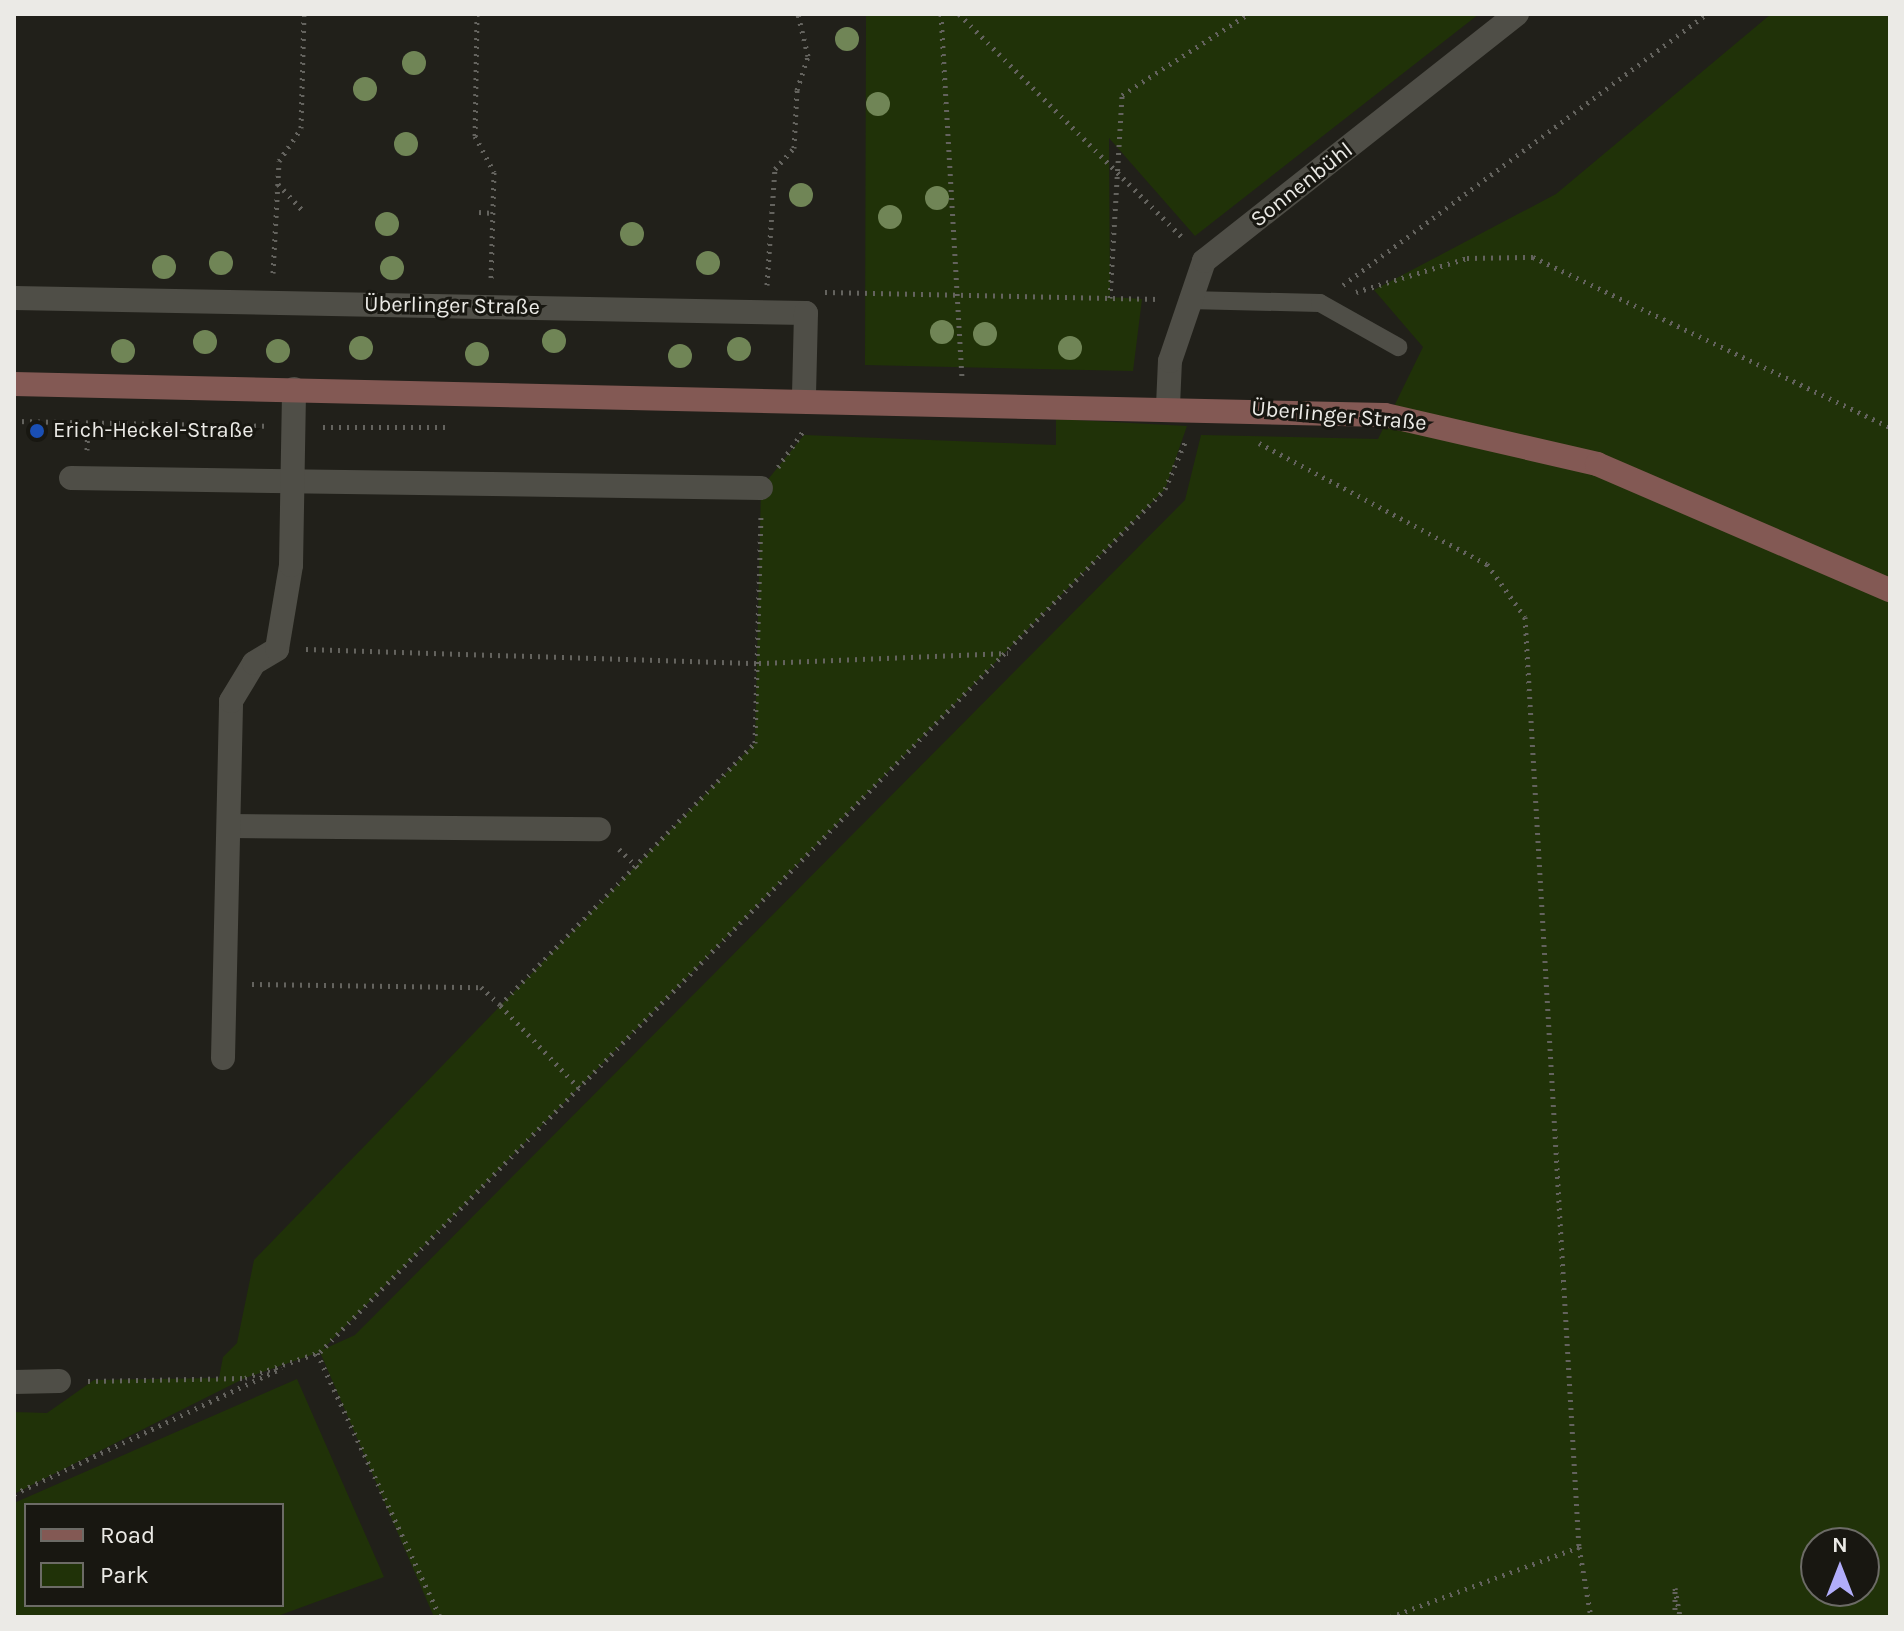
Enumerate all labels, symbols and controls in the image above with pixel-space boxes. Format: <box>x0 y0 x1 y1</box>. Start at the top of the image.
street label: Sonnenbühl <box>1246 137 1358 233</box>
street label: Überlinger Straße <box>364 291 540 321</box>
street label: Überlinger Straße <box>1250 395 1428 437</box>
place label: Erich-Heckel-Straße <box>53 418 253 444</box>
marker: Erich-Heckel-Straße <box>28 422 46 440</box>
legend <box>24 1503 284 1607</box>
text: Road <box>100 1521 155 1549</box>
north arrow <box>1800 1527 1880 1607</box>
text: N <box>1832 1532 1848 1558</box>
text: Park <box>100 1561 149 1589</box>

